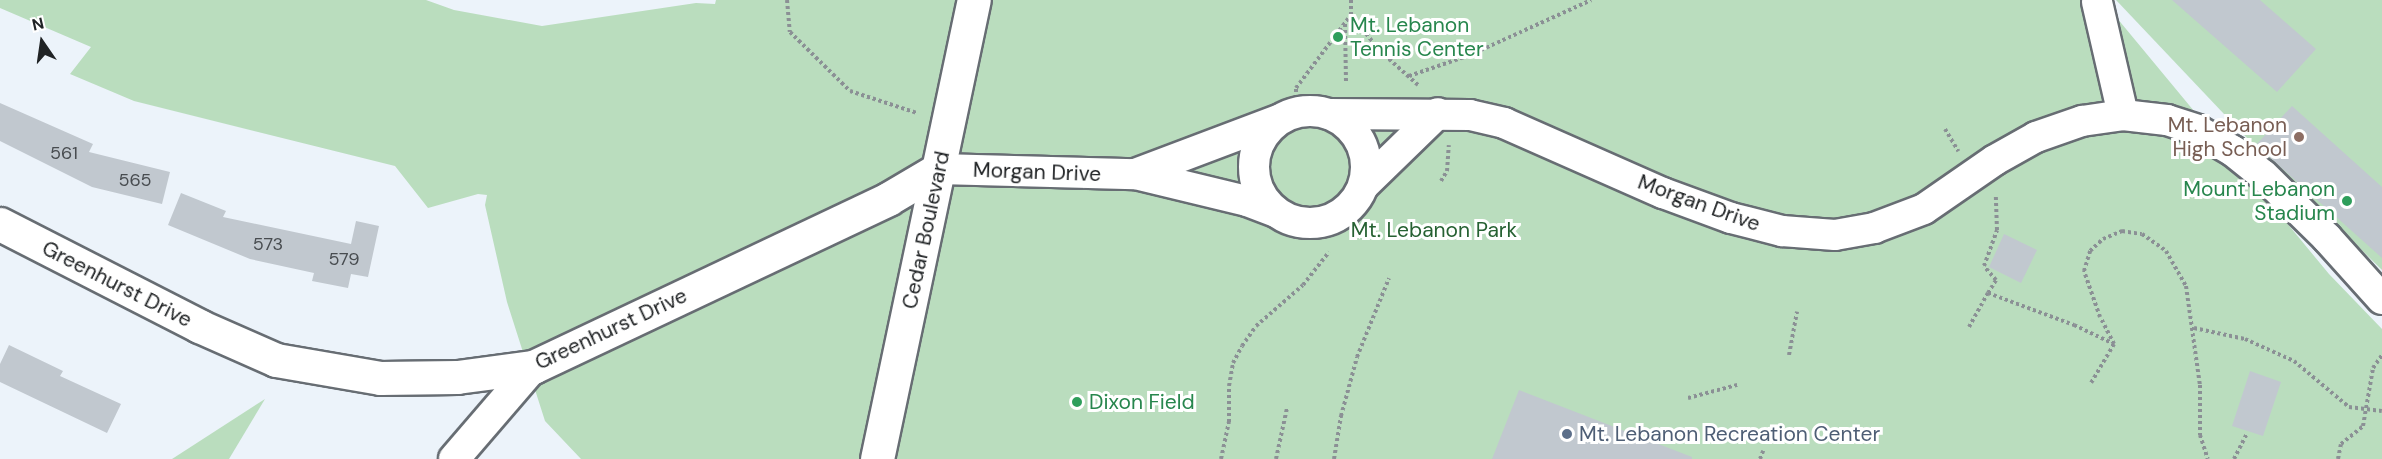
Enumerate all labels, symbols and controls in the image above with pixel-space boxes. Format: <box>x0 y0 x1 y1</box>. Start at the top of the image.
north arrow <box>12 12 72 72</box>
text: N <box>30 12 46 36</box>
place label: Mt. Lebanon Tennis Center <box>1350 12 1484 62</box>
marker: Mt. Lebanon Tennis Center <box>1331 30 1345 44</box>
place label: Mt. Lebanon High School <box>2168 112 2287 162</box>
marker: Mt. Lebanon High School <box>2292 130 2306 144</box>
house number: 561 <box>50 142 78 164</box>
street label: Cedar Boulevard <box>897 149 955 311</box>
street label: Morgan Drive <box>973 157 1101 187</box>
house number: 565 <box>119 169 151 191</box>
street label: Morgan Drive <box>1634 169 1764 237</box>
place label: Mount Lebanon Stadium <box>2183 176 2335 226</box>
marker: Mount Lebanon Stadium <box>2340 194 2354 208</box>
park label: Mt. Lebanon Park <box>1351 217 1517 243</box>
house number: 573 <box>253 233 283 255</box>
street label: Greenhurst Drive <box>38 235 196 333</box>
house number: 579 <box>328 248 360 270</box>
street label: Greenhurst Drive <box>531 283 691 375</box>
place label: Dixon Field <box>1089 389 1195 415</box>
marker: Dixon Field <box>1070 395 1084 409</box>
place label: Mt. Lebanon Recreation Center <box>1579 421 1880 447</box>
marker: Mt. Lebanon Recreation Center <box>1560 427 1574 441</box>

